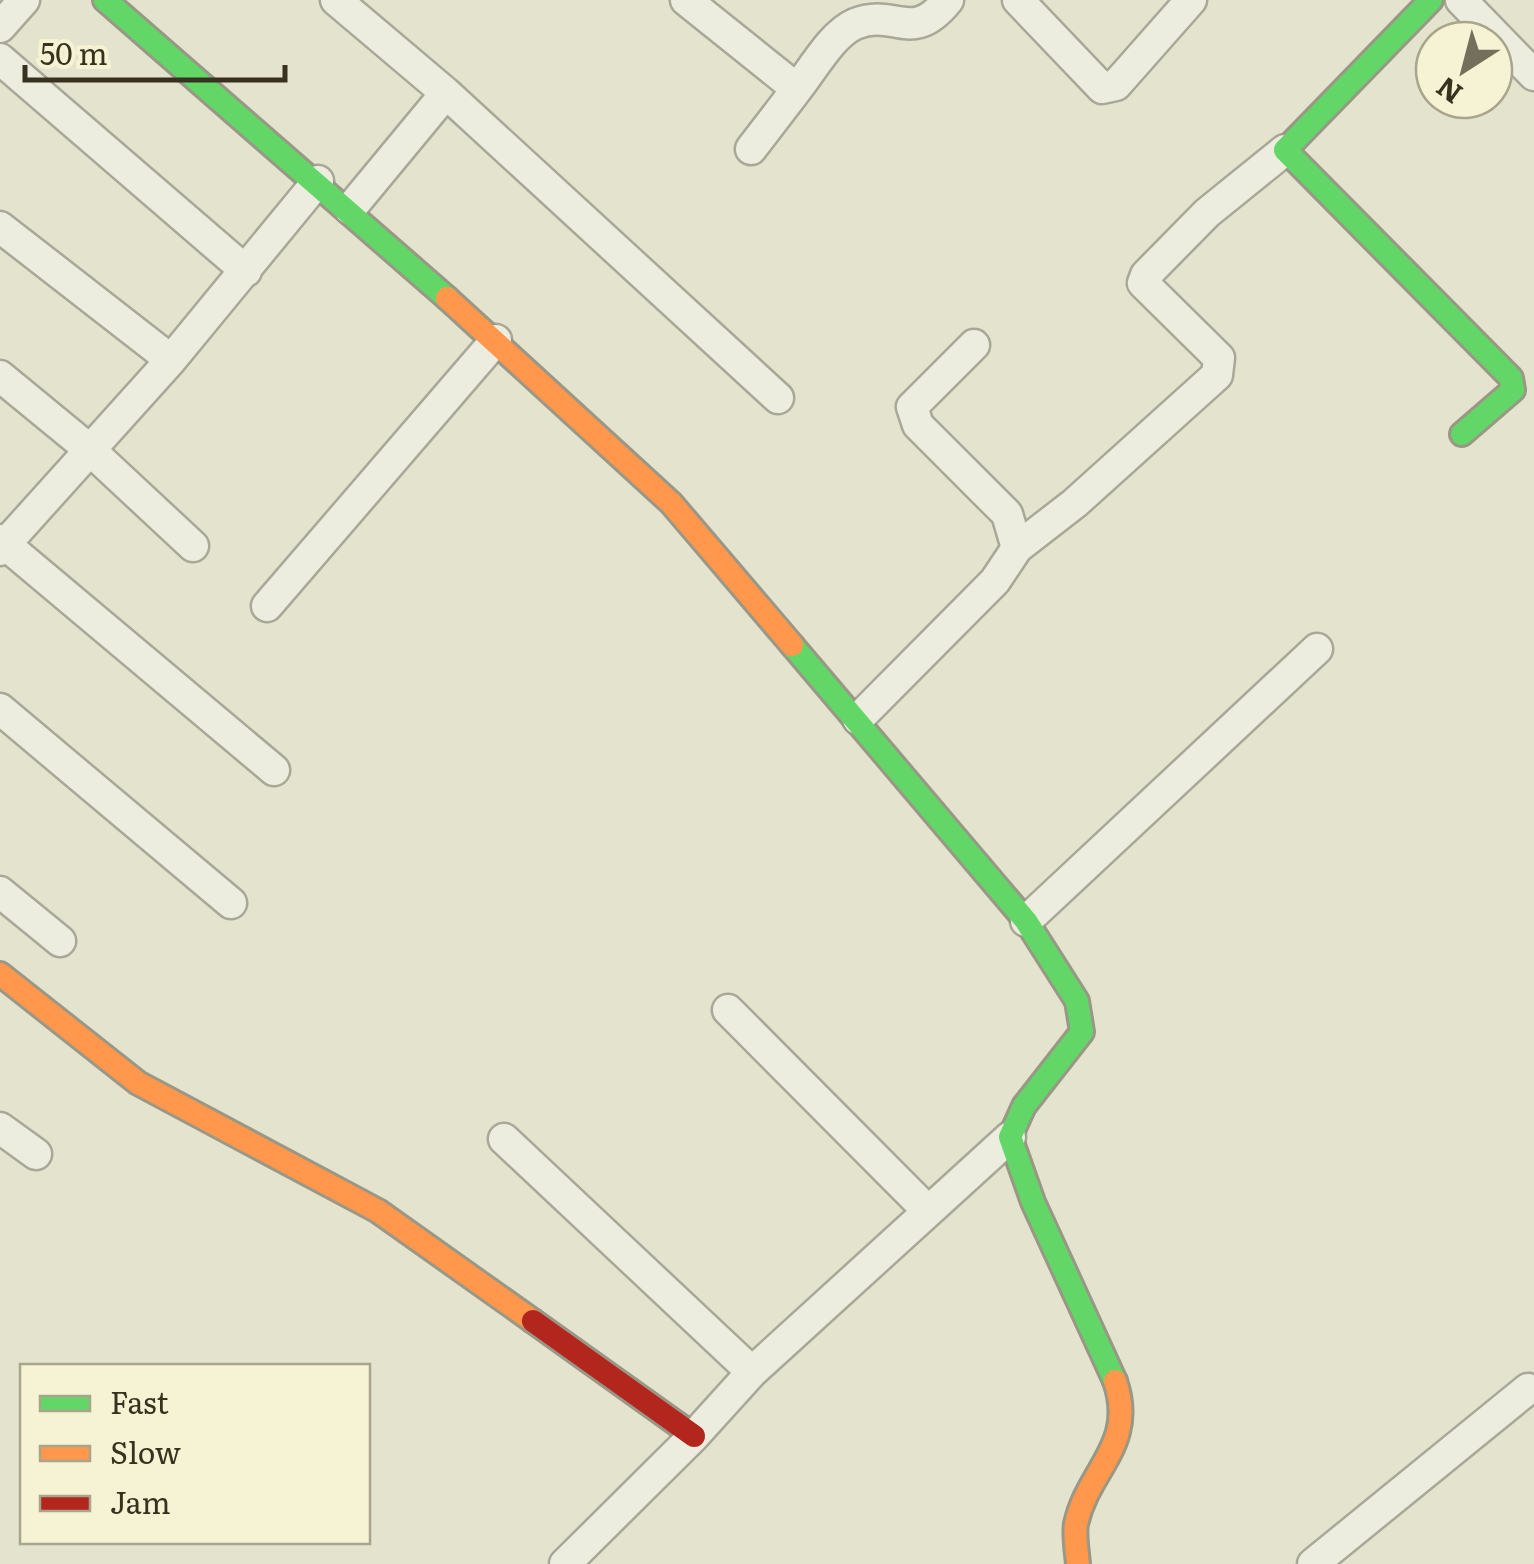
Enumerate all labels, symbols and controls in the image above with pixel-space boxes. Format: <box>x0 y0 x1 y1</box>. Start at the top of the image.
scale bar <box>25 20 285 82</box>
north arrow <box>1414 20 1514 120</box>
text: 50 m <box>40 30 108 74</box>
text: N <box>1426 68 1470 116</box>
legend <box>20 1364 370 1544</box>
text: Fast <box>110 1379 169 1423</box>
text: Slow <box>110 1429 181 1473</box>
text: Jam <box>110 1479 170 1523</box>

